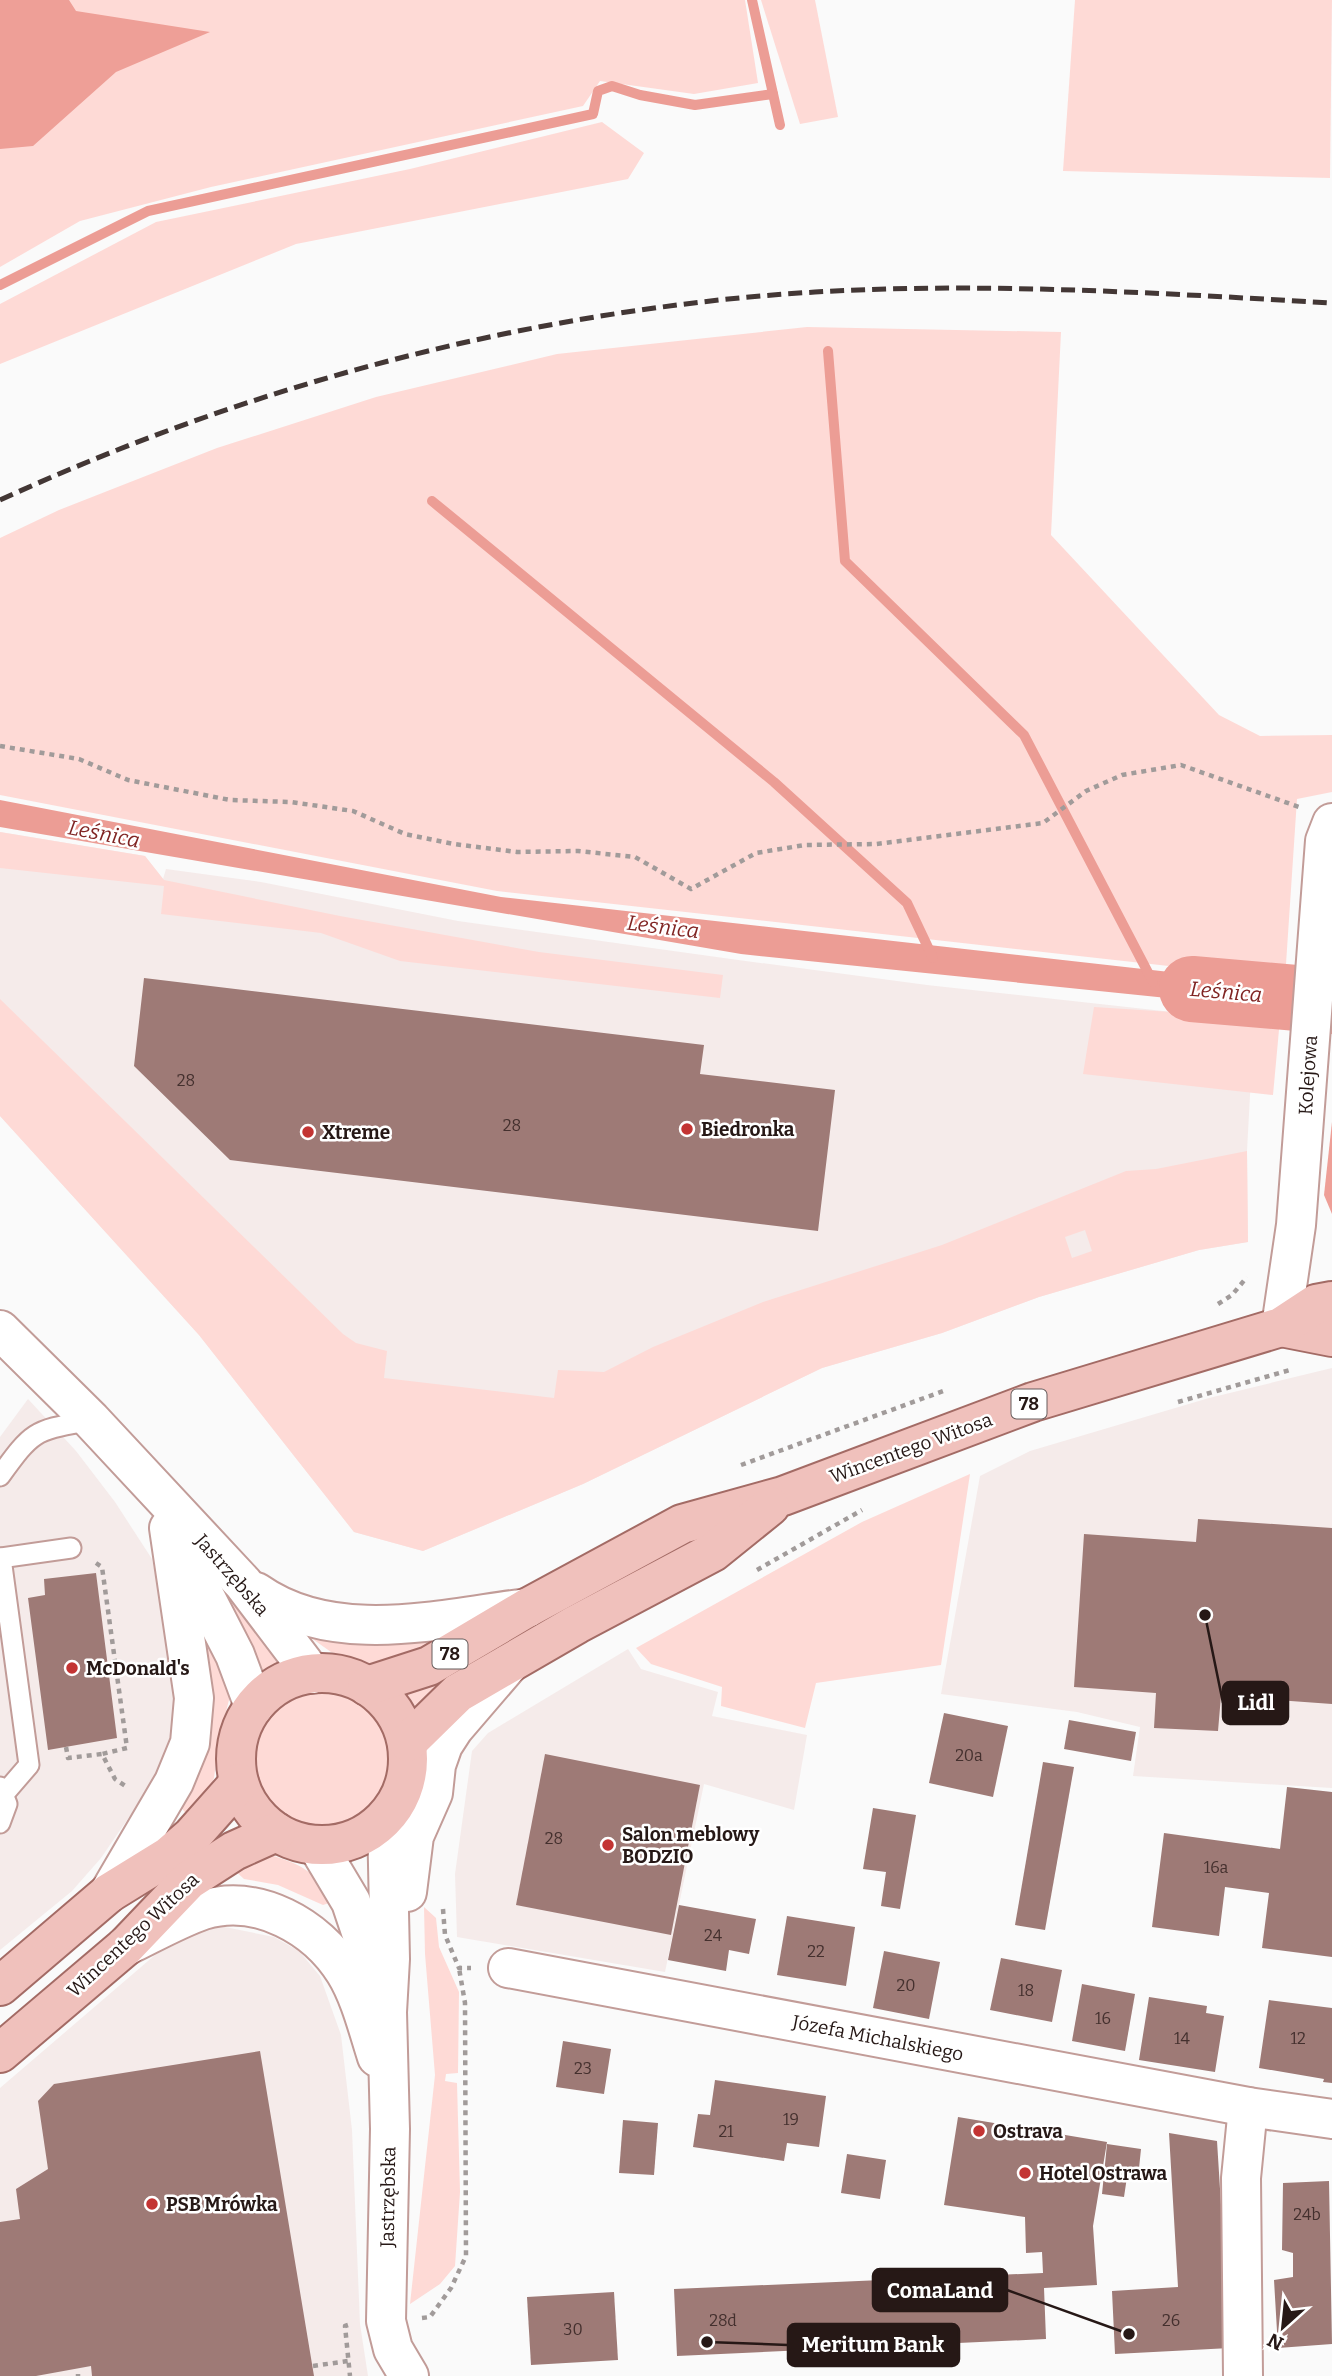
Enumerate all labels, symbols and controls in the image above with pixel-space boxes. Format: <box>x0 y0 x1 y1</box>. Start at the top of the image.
water label: Leśnica <box>66 814 142 854</box>
water label: Leśnica <box>625 910 701 944</box>
water label: Leśnica <box>1189 976 1263 1008</box>
street label: Kolejowa <box>1294 1034 1322 1116</box>
house number: 28 <box>177 1071 195 1090</box>
house number: 28 <box>503 1116 521 1135</box>
place label: Biedronka <box>701 1118 795 1141</box>
place label: Xtreme <box>322 1121 390 1144</box>
marker: Biedronka <box>679 1121 695 1137</box>
marker: Xtreme <box>300 1124 316 1140</box>
road number: 78 <box>1012 1390 1046 1419</box>
street label: Wincentego Witosa <box>826 1408 996 1488</box>
street label: Jastrzębska <box>190 1529 274 1621</box>
road number: 78 <box>433 1639 468 1668</box>
place label: McDonald's <box>86 1657 190 1680</box>
marker: McDonald's <box>64 1660 80 1676</box>
callout: Lidl <box>1223 1682 1288 1724</box>
text: Lidl <box>1237 1690 1275 1716</box>
house number: 20a <box>955 1746 983 1765</box>
place label: Salon meblowy BODZIO <box>622 1823 760 1868</box>
house number: 28 <box>545 1829 563 1848</box>
marker: Salon meblowy BODZIO <box>600 1837 616 1853</box>
house number: 16a <box>1204 1858 1229 1877</box>
street label: Wincentego Witosa <box>62 1868 204 2002</box>
house number: 24 <box>704 1926 723 1945</box>
house number: 22 <box>807 1942 825 1961</box>
house number: 20 <box>897 1976 915 1995</box>
house number: 18 <box>1018 1981 1034 2000</box>
house number: 16 <box>1095 2009 1111 2028</box>
street label: Józefa Michalskiego <box>790 2010 966 2066</box>
house number: 14 <box>1174 2029 1191 2048</box>
house number: 12 <box>1290 2029 1306 2048</box>
house number: 23 <box>574 2059 592 2078</box>
house number: 19 <box>783 2110 799 2129</box>
place label: Ostrava <box>993 2120 1063 2143</box>
house number: 21 <box>718 2122 734 2141</box>
marker: Ostrava <box>971 2123 987 2139</box>
street label: Jastrzębska <box>376 2146 400 2249</box>
place label: Hotel Ostrawa <box>1039 2162 1167 2185</box>
marker: Hotel Ostrawa <box>1017 2165 1033 2181</box>
place label: PSB Mrówka <box>166 2193 278 2216</box>
marker: PSB Mrówka <box>144 2196 160 2212</box>
house number: 24b <box>1293 2205 1321 2224</box>
callout: ComaLand <box>873 2269 1007 2311</box>
text: ComaLand <box>887 2278 993 2304</box>
north arrow <box>1248 2292 1318 2362</box>
house number: 28d <box>709 2311 737 2330</box>
house number: 26 <box>1162 2311 1180 2330</box>
house number: 30 <box>563 2320 583 2339</box>
callout: Meritum Bank <box>788 2324 959 2366</box>
text: N <box>1263 2328 1287 2355</box>
text: Meritum Bank <box>802 2332 945 2358</box>

